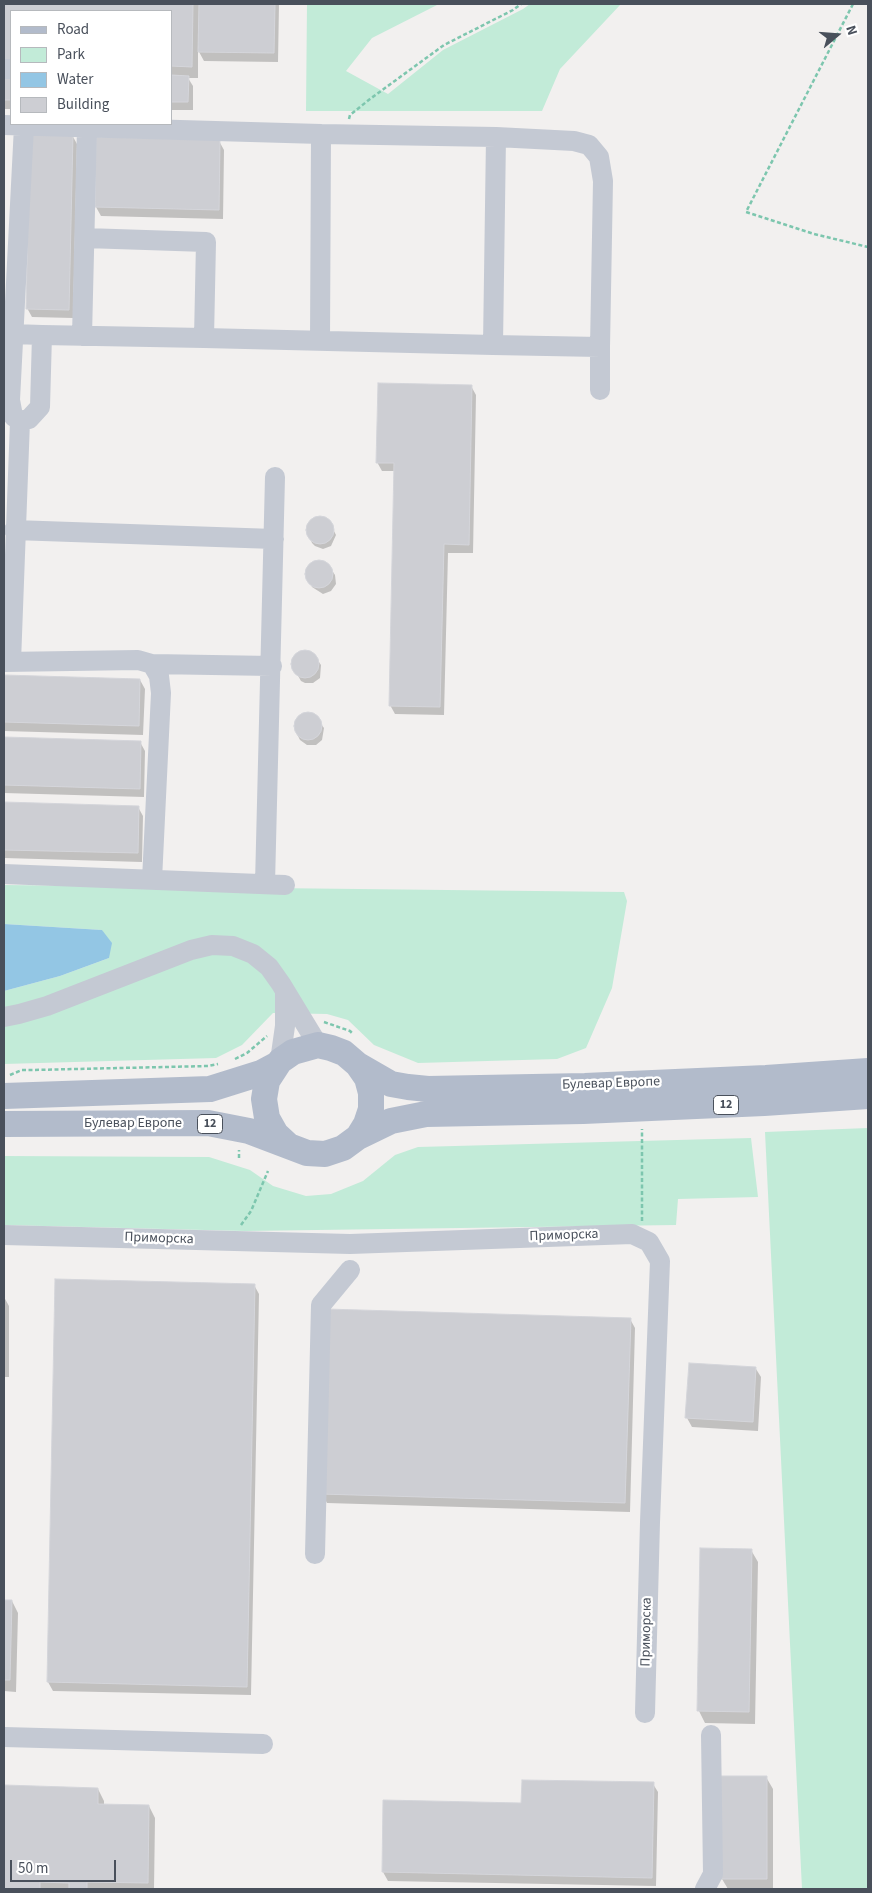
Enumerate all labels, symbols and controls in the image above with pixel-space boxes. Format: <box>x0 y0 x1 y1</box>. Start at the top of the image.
legend <box>10 10 172 125</box>
north arrow <box>812 10 862 60</box>
text: Road <box>57 19 89 40</box>
text: N <box>840 23 862 38</box>
text: Park <box>57 44 85 65</box>
text: Water <box>57 69 93 90</box>
text: Building <box>57 94 109 115</box>
street label: Булевар Европе <box>562 1074 660 1094</box>
road number: 12 <box>714 1096 738 1114</box>
road number: 12 <box>198 1114 222 1134</box>
street label: Булевар Европе <box>84 1116 182 1132</box>
street label: Приморска <box>529 1226 599 1246</box>
street label: Приморска <box>124 1229 194 1249</box>
street label: Приморска <box>638 1597 656 1667</box>
scale bar <box>12 1850 119 1882</box>
text: 50 m <box>18 1858 48 1879</box>

